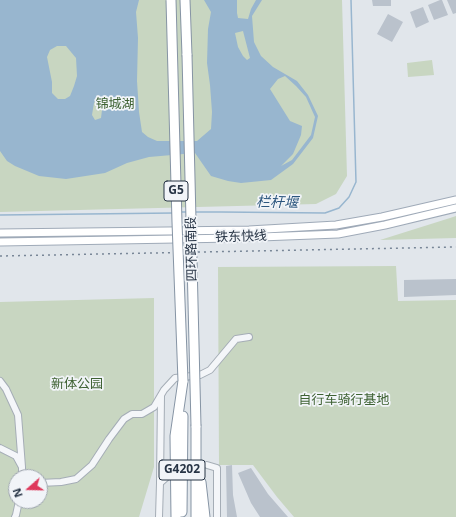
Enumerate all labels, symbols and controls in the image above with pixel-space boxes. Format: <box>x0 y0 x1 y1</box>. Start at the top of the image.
park label: 锦城湖 <box>96 96 134 112</box>
road number: G5 <box>164 181 188 201</box>
water label: 栏杆堰 <box>256 194 298 212</box>
street label: 四环路南段 <box>184 216 200 282</box>
street label: 铁东快线 <box>215 228 267 246</box>
park label: 新体公园 <box>51 376 103 392</box>
park label: 自行车骑行基地 <box>299 392 389 408</box>
road number: G4202 <box>159 460 205 480</box>
north arrow <box>8 469 48 509</box>
text: N <box>9 486 26 500</box>

